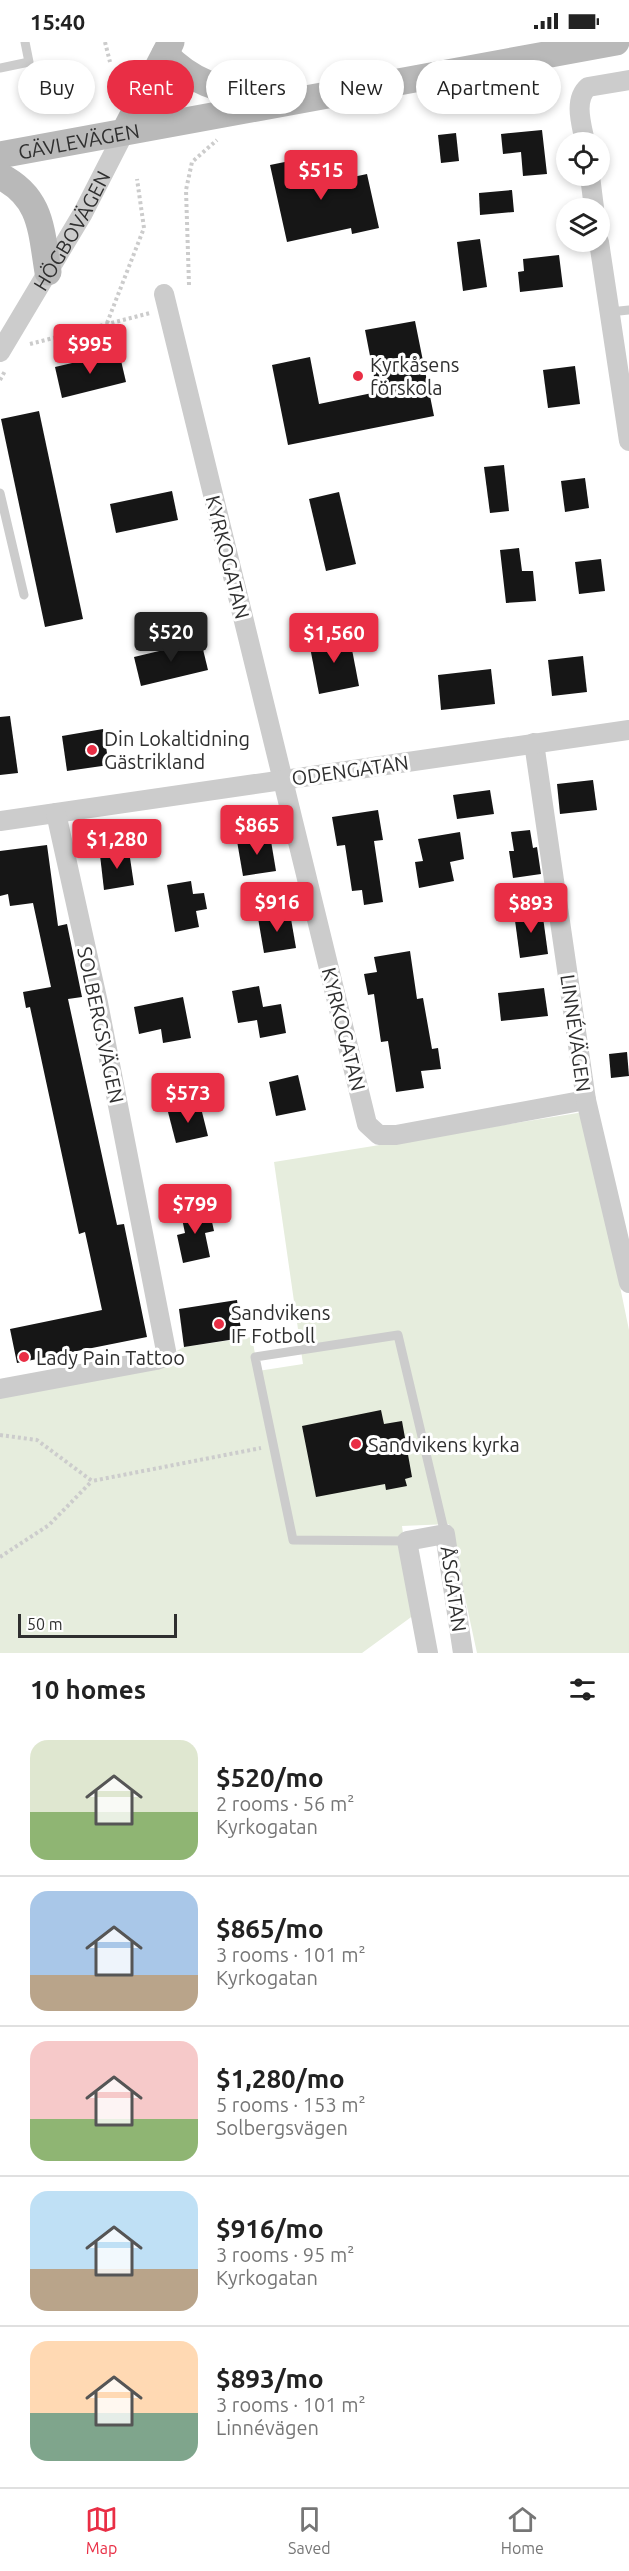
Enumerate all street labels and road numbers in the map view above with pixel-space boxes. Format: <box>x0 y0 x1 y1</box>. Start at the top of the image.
street label: GÄVLEVÄGEN <box>16 118 141 163</box>
street label: HÖGBOVÄGEN <box>28 167 114 294</box>
street label: KYRKOGATAN <box>202 493 254 621</box>
street label: ODENGATAN <box>290 750 410 790</box>
street label: SOLBERGSVÄGEN <box>73 945 129 1105</box>
street label: KYRKOGATAN <box>318 965 370 1093</box>
street label: LINNÉVÄGEN <box>556 973 596 1093</box>
street label: ÅSGATAN <box>437 1545 471 1633</box>

